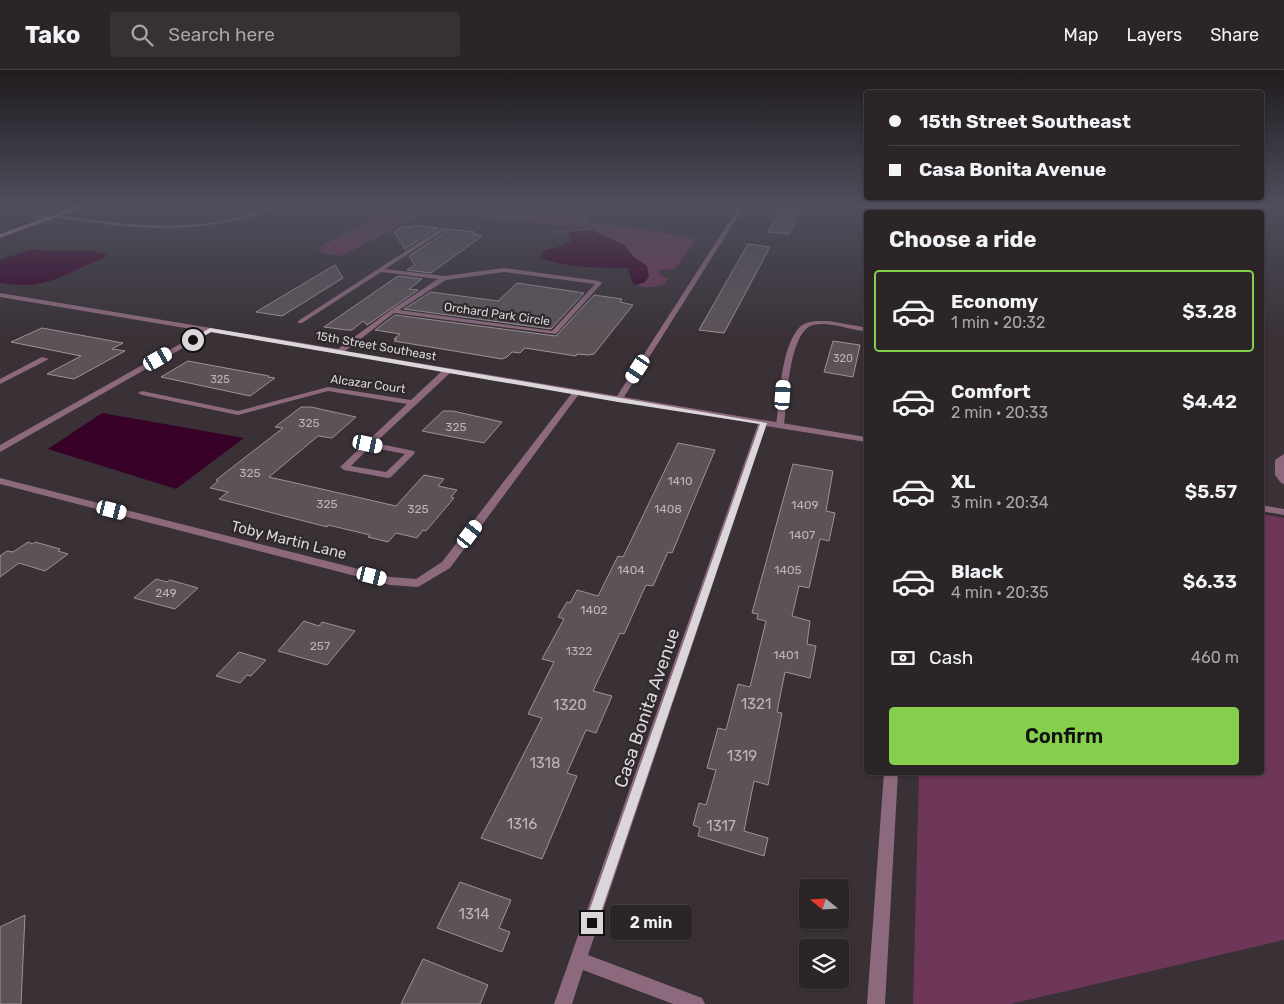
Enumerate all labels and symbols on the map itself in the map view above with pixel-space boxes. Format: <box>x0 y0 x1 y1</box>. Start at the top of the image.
street label: Orchard Park Circle <box>443 300 551 328</box>
street label: 15th Street Southeast <box>314 328 438 364</box>
route start <box>182 329 204 351</box>
car <box>141 345 174 373</box>
car <box>623 352 652 386</box>
house number: 320 <box>833 352 853 365</box>
street label: Alcazar Court <box>330 372 407 396</box>
house number: 325 <box>210 373 230 386</box>
car <box>774 380 791 410</box>
house number: 325 <box>298 416 320 430</box>
house number: 325 <box>445 420 467 434</box>
car <box>351 434 384 454</box>
house number: 325 <box>239 466 261 480</box>
house number: 1410 <box>667 474 693 488</box>
house number: 325 <box>316 497 338 511</box>
house number: 1409 <box>791 498 819 512</box>
car <box>95 499 128 521</box>
house number: 325 <box>407 502 429 516</box>
house number: 1408 <box>654 502 682 516</box>
street label: Toby Martin Lane <box>229 517 349 563</box>
car <box>454 518 485 550</box>
house number: 1407 <box>789 528 815 542</box>
house number: 1404 <box>617 563 645 577</box>
house number: 1405 <box>774 563 802 577</box>
car <box>355 565 388 587</box>
house number: 249 <box>155 586 177 600</box>
house number: 1402 <box>580 603 608 617</box>
street label: Casa Bonita Avenue <box>609 625 685 791</box>
house number: 257 <box>310 639 330 653</box>
house number: 1322 <box>566 644 592 658</box>
house number: 1401 <box>773 648 799 662</box>
house number: 1321 <box>741 695 771 713</box>
house number: 1320 <box>553 696 587 714</box>
house number: 1319 <box>727 747 757 765</box>
house number: 1318 <box>529 754 561 772</box>
house number: 1316 <box>507 815 537 833</box>
house number: 1317 <box>706 817 736 835</box>
north arrow <box>799 879 849 929</box>
house number: 1314 <box>459 905 489 923</box>
callout: 2 min <box>610 906 692 940</box>
route end <box>581 912 603 934</box>

